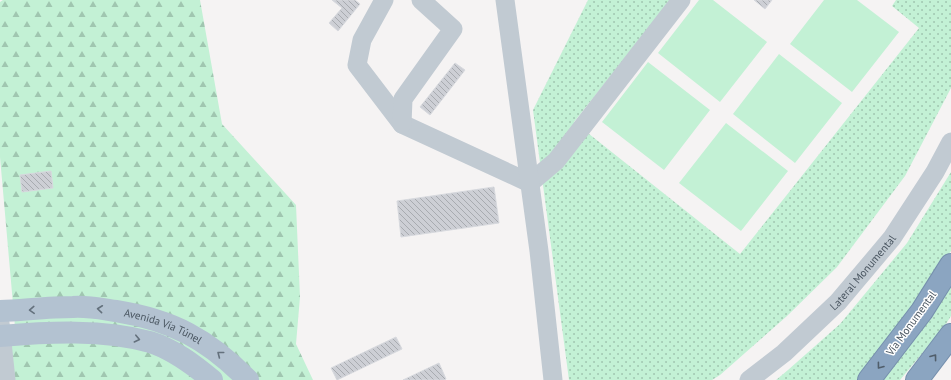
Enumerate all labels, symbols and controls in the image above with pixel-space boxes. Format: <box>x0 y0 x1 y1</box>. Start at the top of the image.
street label: Lateral Monumental <box>827 232 900 313</box>
street label: Vía Monumental <box>882 287 940 359</box>
one-way arrow <box>29 305 35 314</box>
one-way arrow <box>97 305 103 314</box>
street label: Avenida Vía Túnel <box>123 306 205 347</box>
one-way arrow <box>134 335 140 343</box>
one-way arrow <box>217 352 224 359</box>
one-way arrow <box>929 355 936 362</box>
one-way arrow <box>878 361 885 368</box>

